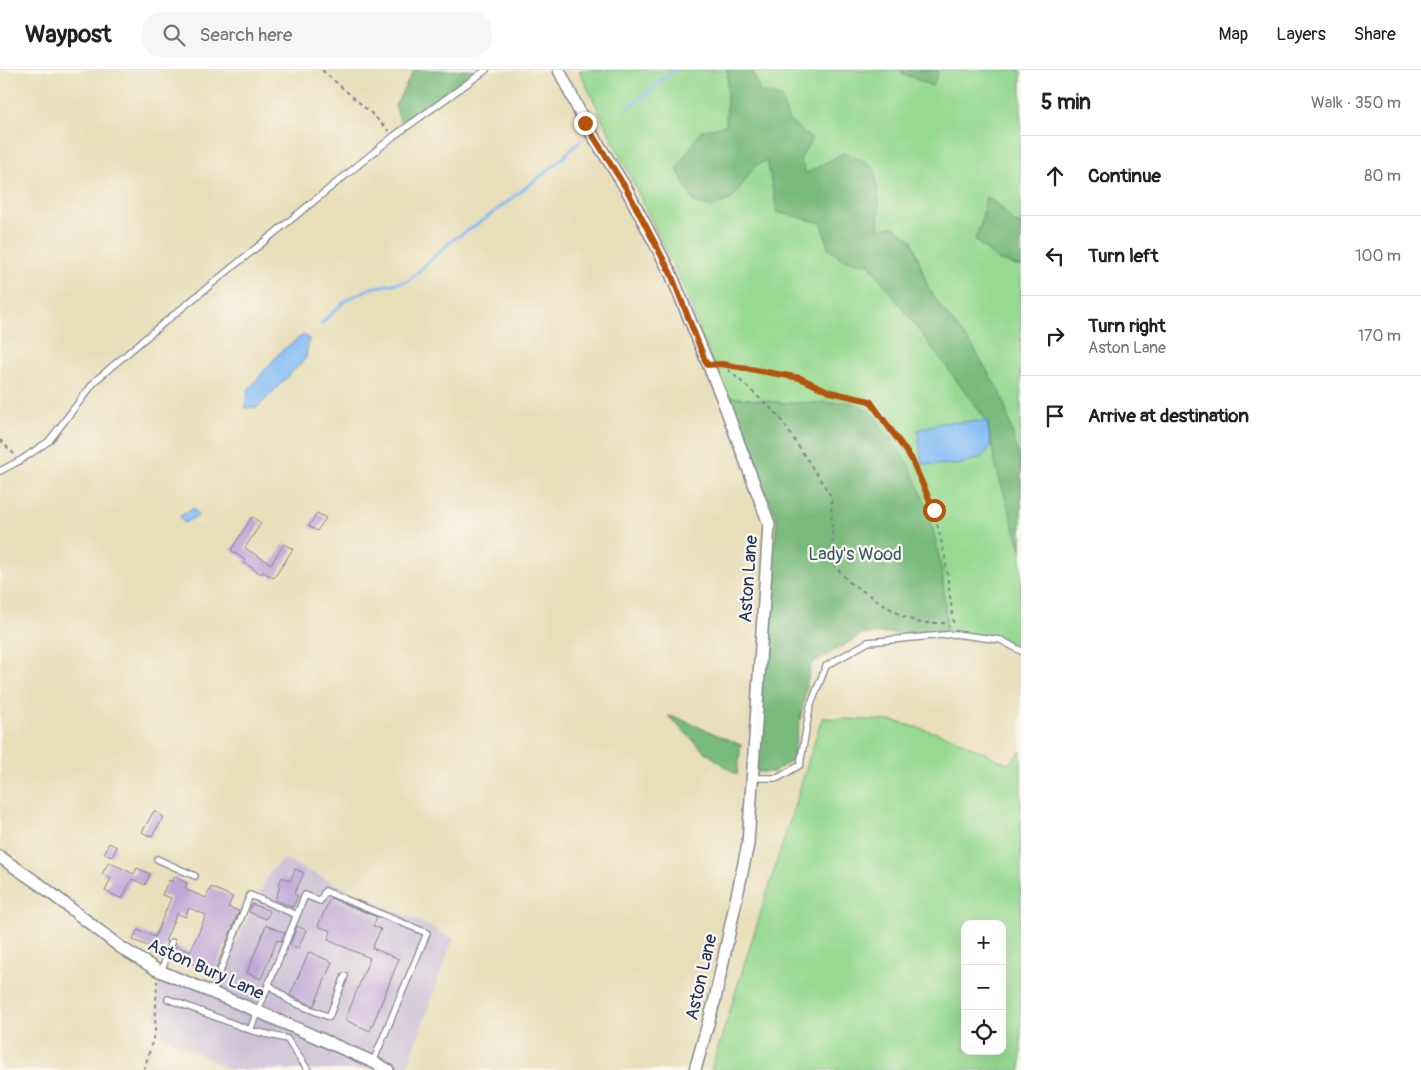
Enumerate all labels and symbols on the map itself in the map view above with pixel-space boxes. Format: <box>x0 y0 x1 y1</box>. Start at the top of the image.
route end <box>574 112 597 135</box>
route start <box>923 499 946 522</box>
street label: Aston Lane <box>734 534 763 624</box>
park label: Lady's Wood <box>808 543 902 566</box>
street label: Aston Lane <box>680 932 723 1022</box>
street label: Aston Bury Lane <box>144 934 268 1005</box>

